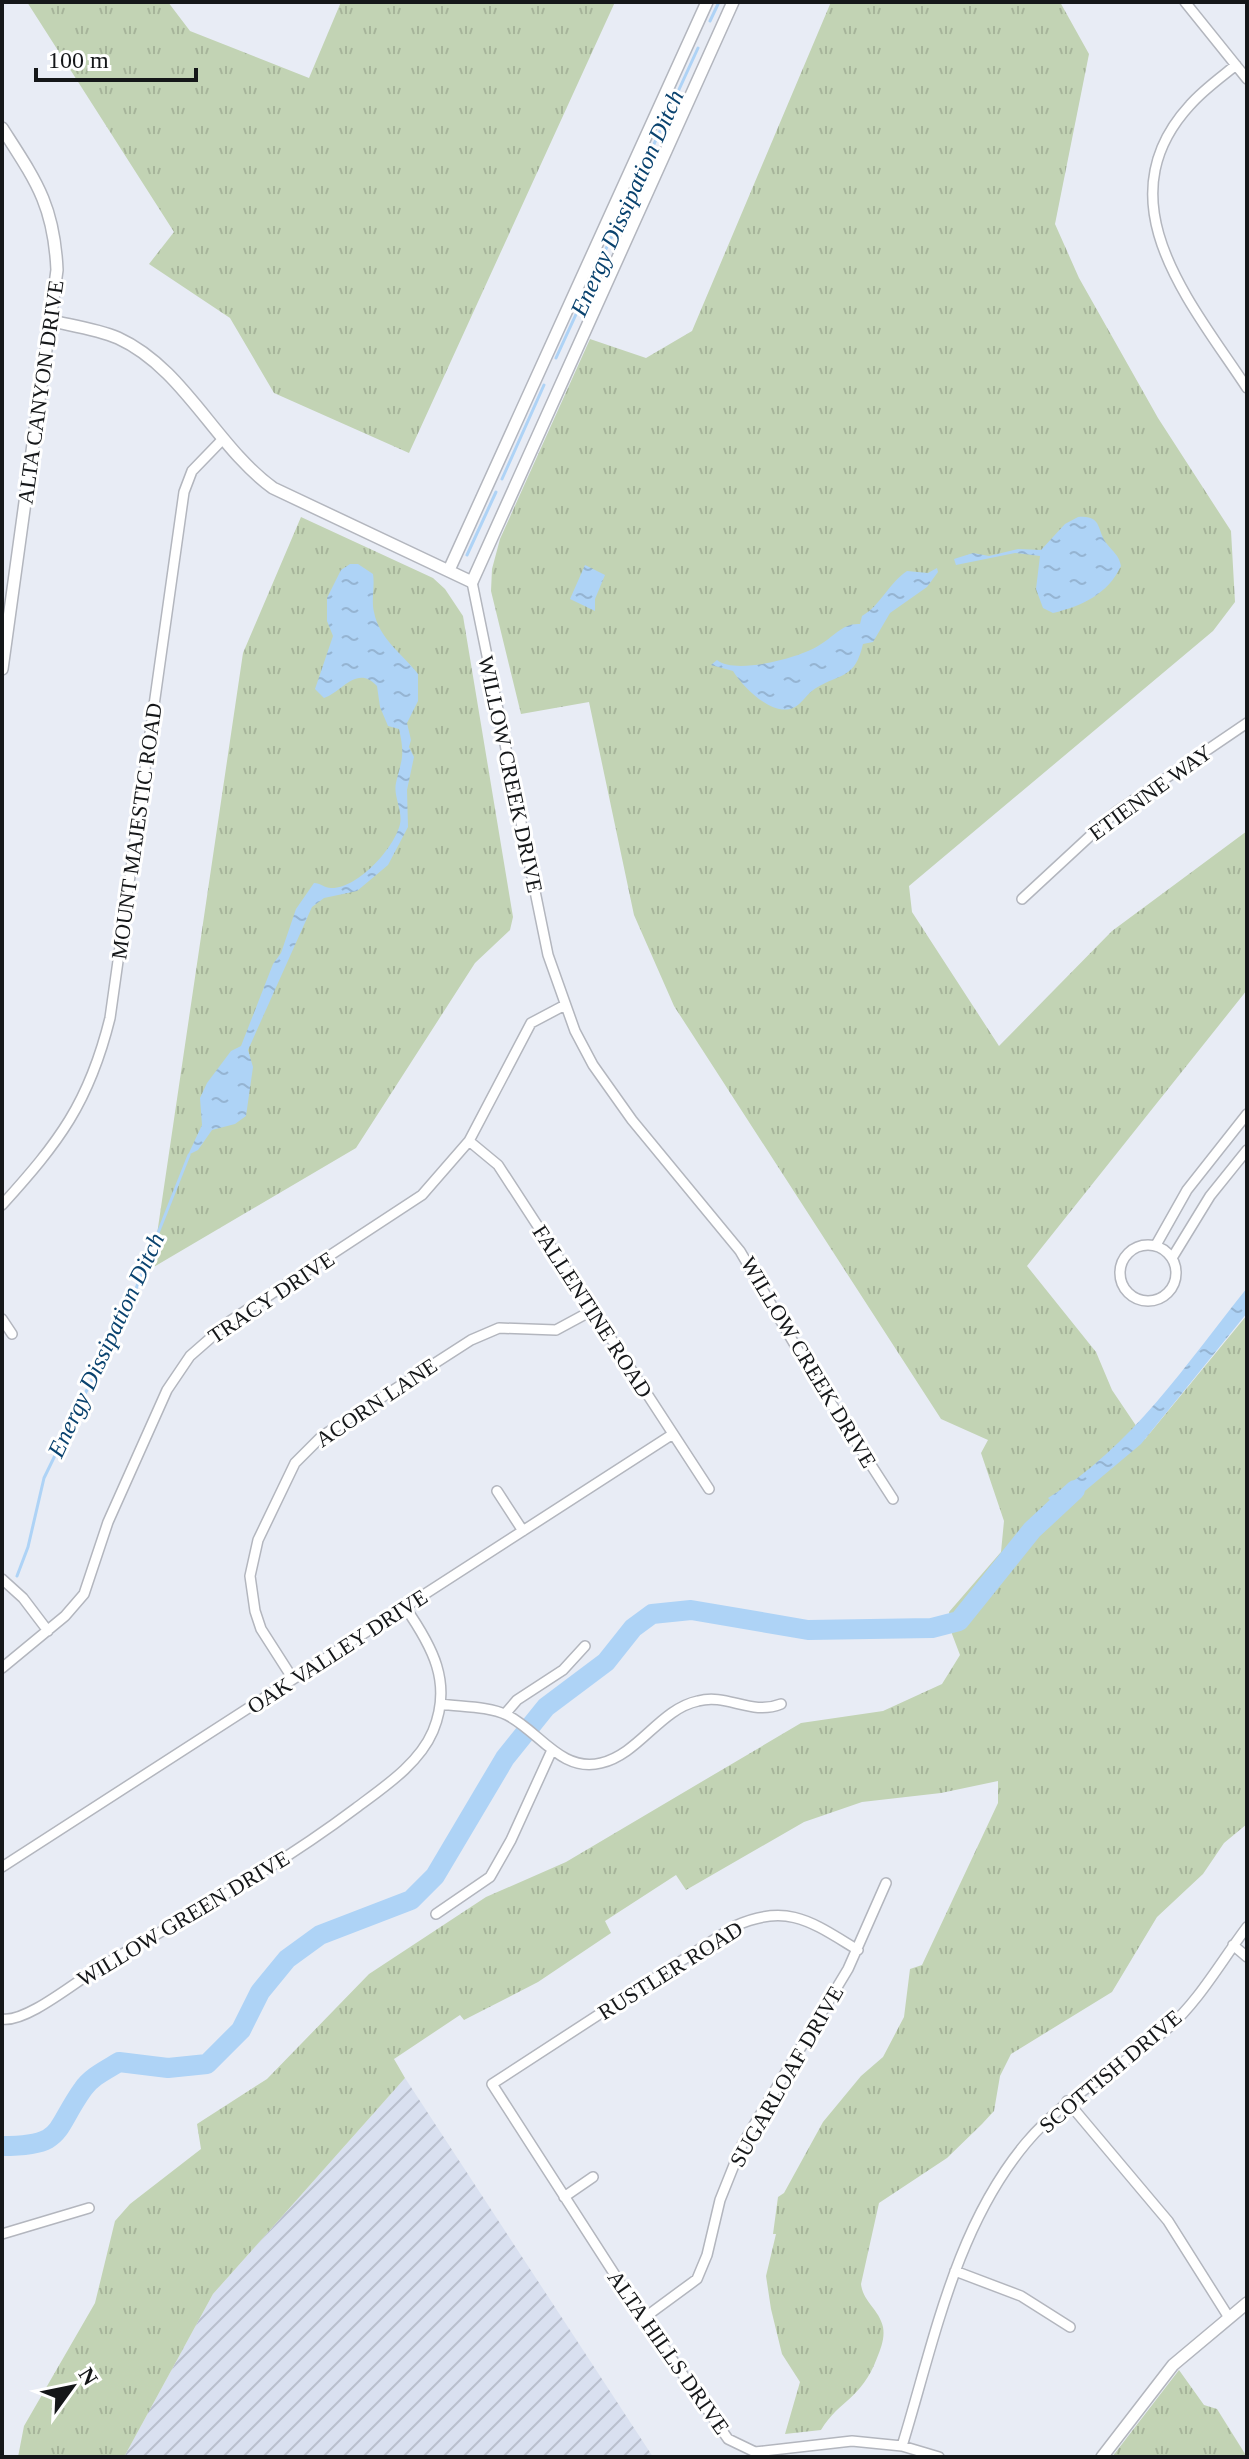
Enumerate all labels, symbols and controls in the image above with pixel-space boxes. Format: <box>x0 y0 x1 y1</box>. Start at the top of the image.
scale bar <box>36 32 196 82</box>
text: 100 m <box>48 47 109 73</box>
water label: Energy Dissipation Ditch <box>565 86 689 321</box>
street label: ALTA CANYON DRIVE <box>12 278 69 506</box>
street label: WILLOW CREEK DRIVE <box>473 653 548 895</box>
street label: MOUNT MAJESTIC ROAD <box>106 701 167 961</box>
street label: ETIENNE WAY <box>1084 739 1217 845</box>
street label: FALLENTINE ROAD <box>527 1220 658 1402</box>
water label: Energy Dissipation Ditch <box>42 1229 169 1462</box>
street label: TRACY DRIVE <box>204 1246 339 1349</box>
street label: WILLOW CREEK DRIVE <box>736 1252 881 1472</box>
street label: ACORN LANE <box>311 1353 442 1452</box>
street label: OAK VALLEY DRIVE <box>242 1584 432 1719</box>
street label: WILLOW GREEN DRIVE <box>73 1845 294 1992</box>
street label: RUSTLER ROAD <box>593 1916 747 2025</box>
street label: SUGARLOAF DRIVE <box>724 1981 848 2171</box>
street label: SCOTTISH DRIVE <box>1034 2005 1186 2138</box>
street label: ALTA HILLS DRIVE <box>603 2266 735 2439</box>
north arrow <box>32 2347 112 2427</box>
text: N <box>74 2363 103 2390</box>

